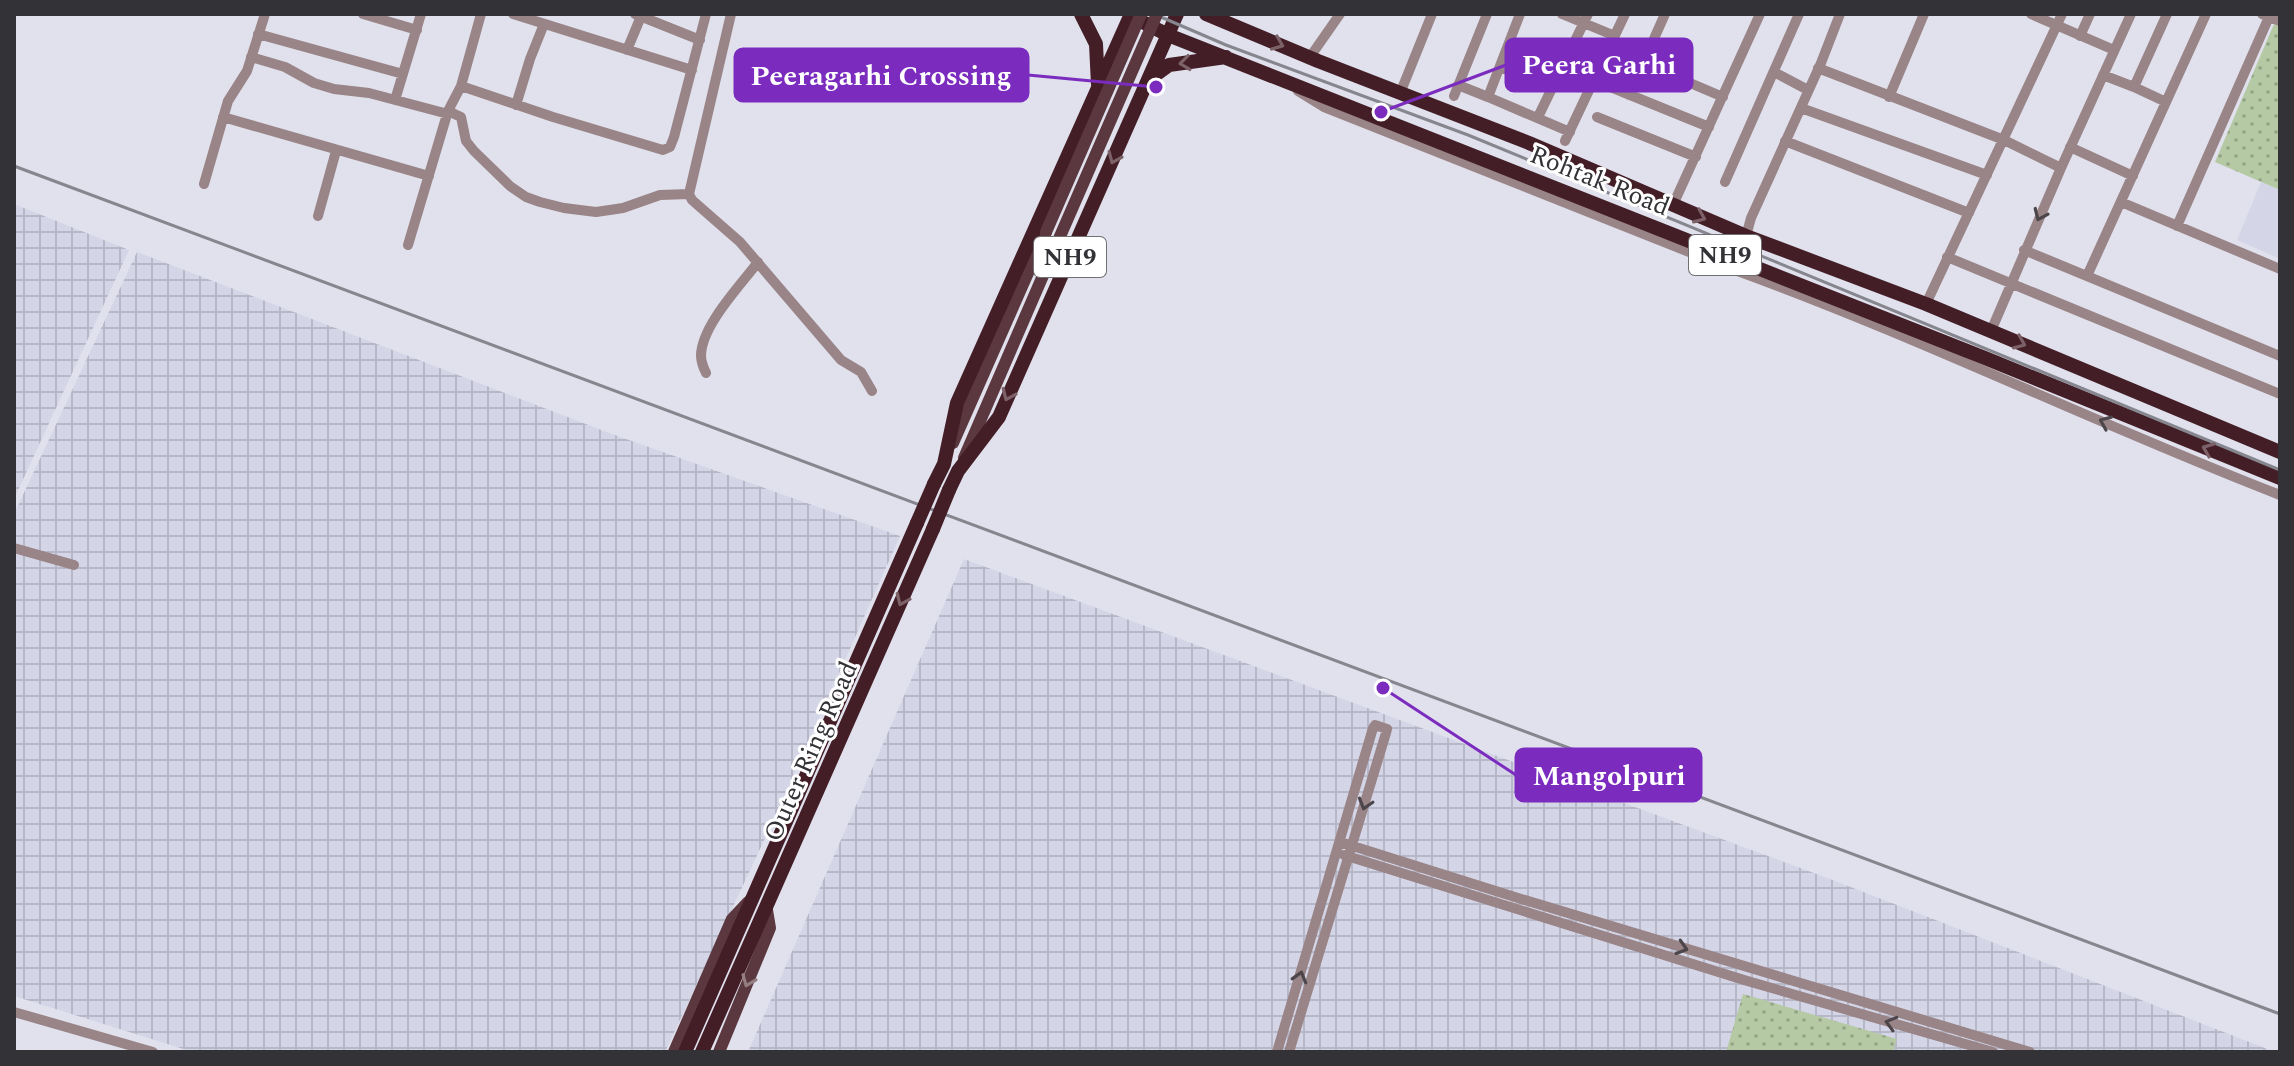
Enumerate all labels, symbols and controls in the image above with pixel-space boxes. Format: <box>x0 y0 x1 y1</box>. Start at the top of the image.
one-way arrow <box>1270 34 1284 51</box>
callout: Peera Garhi <box>1506 39 1692 91</box>
text: Peera Garhi <box>1522 44 1676 87</box>
callout: Peeragarhi Crossing <box>735 49 1028 101</box>
one-way arrow <box>1178 54 1192 71</box>
text: Peeragarhi Crossing <box>750 55 1012 98</box>
street label: Rohtak Road <box>1524 135 1676 227</box>
one-way arrow <box>1108 150 1124 164</box>
one-way arrow <box>1692 207 1706 223</box>
one-way arrow <box>2033 207 2049 221</box>
road number: NH9 <box>1689 235 1761 275</box>
road number: NH9 <box>1034 237 1106 277</box>
one-way arrow <box>2011 334 2026 350</box>
one-way arrow <box>1002 387 1018 401</box>
one-way arrow <box>2098 415 2113 431</box>
one-way arrow <box>2202 442 2216 458</box>
one-way arrow <box>895 592 911 606</box>
street label: Outer Ring Road <box>753 655 869 848</box>
callout: Mangolpuri <box>1516 749 1701 801</box>
text: Mangolpuri <box>1532 755 1686 798</box>
one-way arrow <box>1358 796 1374 810</box>
one-way arrow <box>1675 939 1688 955</box>
one-way arrow <box>1291 971 1307 985</box>
one-way arrow <box>742 973 758 987</box>
one-way arrow <box>1885 1016 1899 1032</box>

